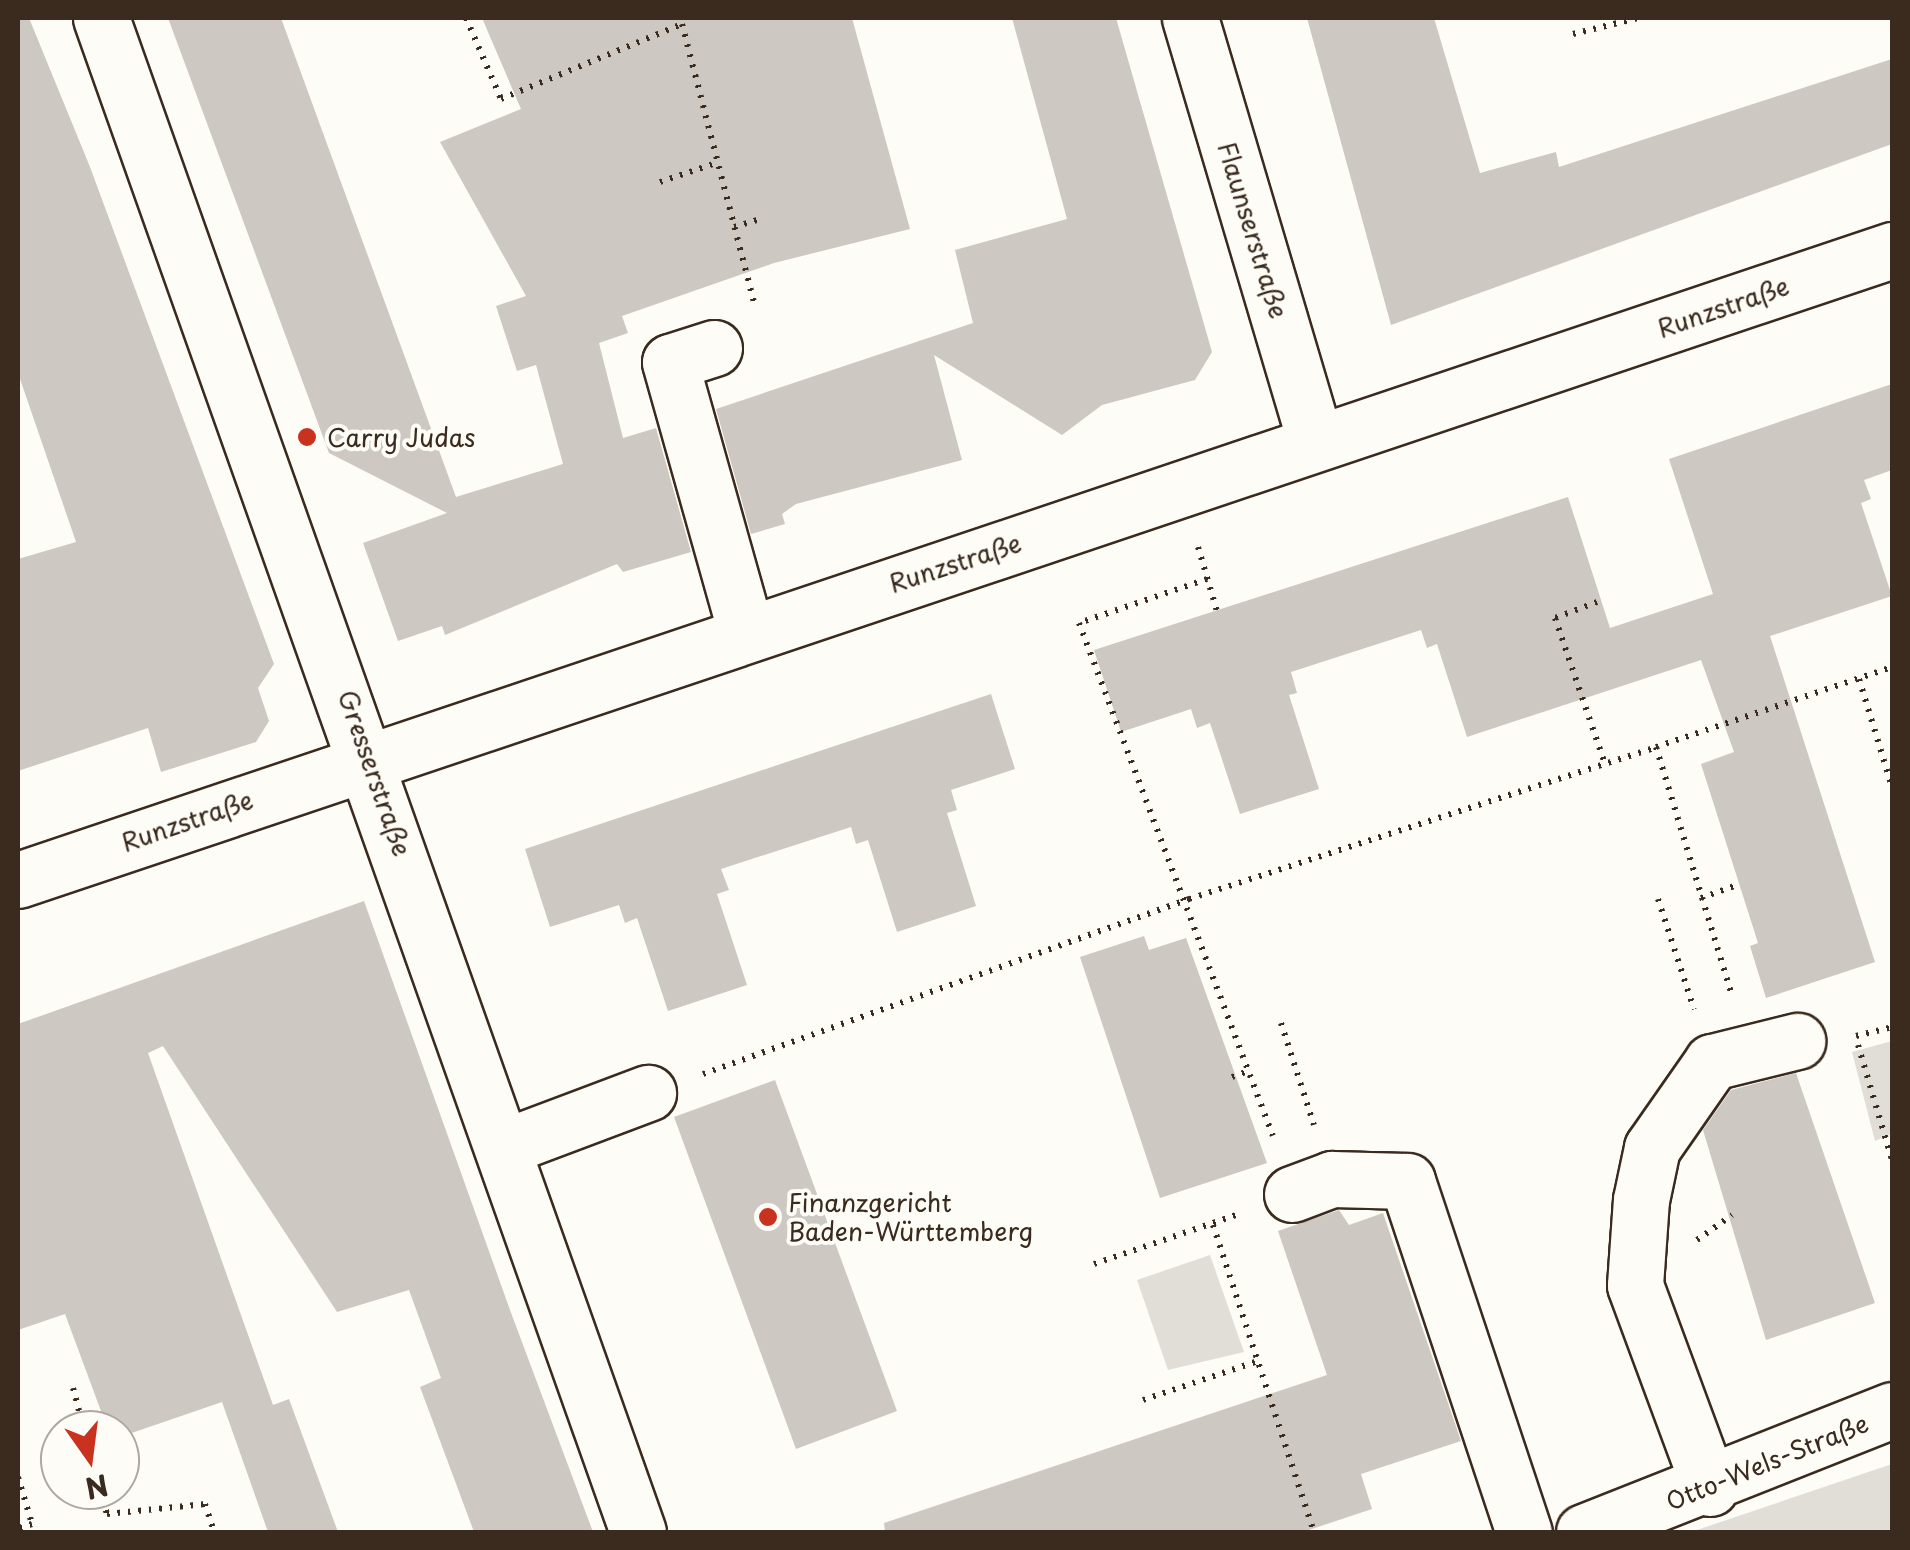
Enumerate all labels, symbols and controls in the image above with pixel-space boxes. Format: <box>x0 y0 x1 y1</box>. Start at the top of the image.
street label: Flaunserstraße <box>1212 138 1294 322</box>
street label: Runzstraße <box>1653 270 1793 344</box>
place label: Carry Judas <box>327 422 475 452</box>
marker: Carry Judas <box>296 426 318 448</box>
street label: Runzstraße <box>885 528 1025 598</box>
street label: Gresserstraße <box>333 686 417 860</box>
street label: Runzstraße <box>117 784 257 858</box>
place label: Finanzgericht Baden-Württemberg <box>788 1188 1033 1247</box>
marker: Finanzgericht Baden-Württemberg <box>757 1206 779 1228</box>
street label: Otto-Wels-Straße <box>1661 1408 1873 1516</box>
north arrow <box>40 1410 140 1510</box>
text: N <box>81 1464 113 1511</box>

